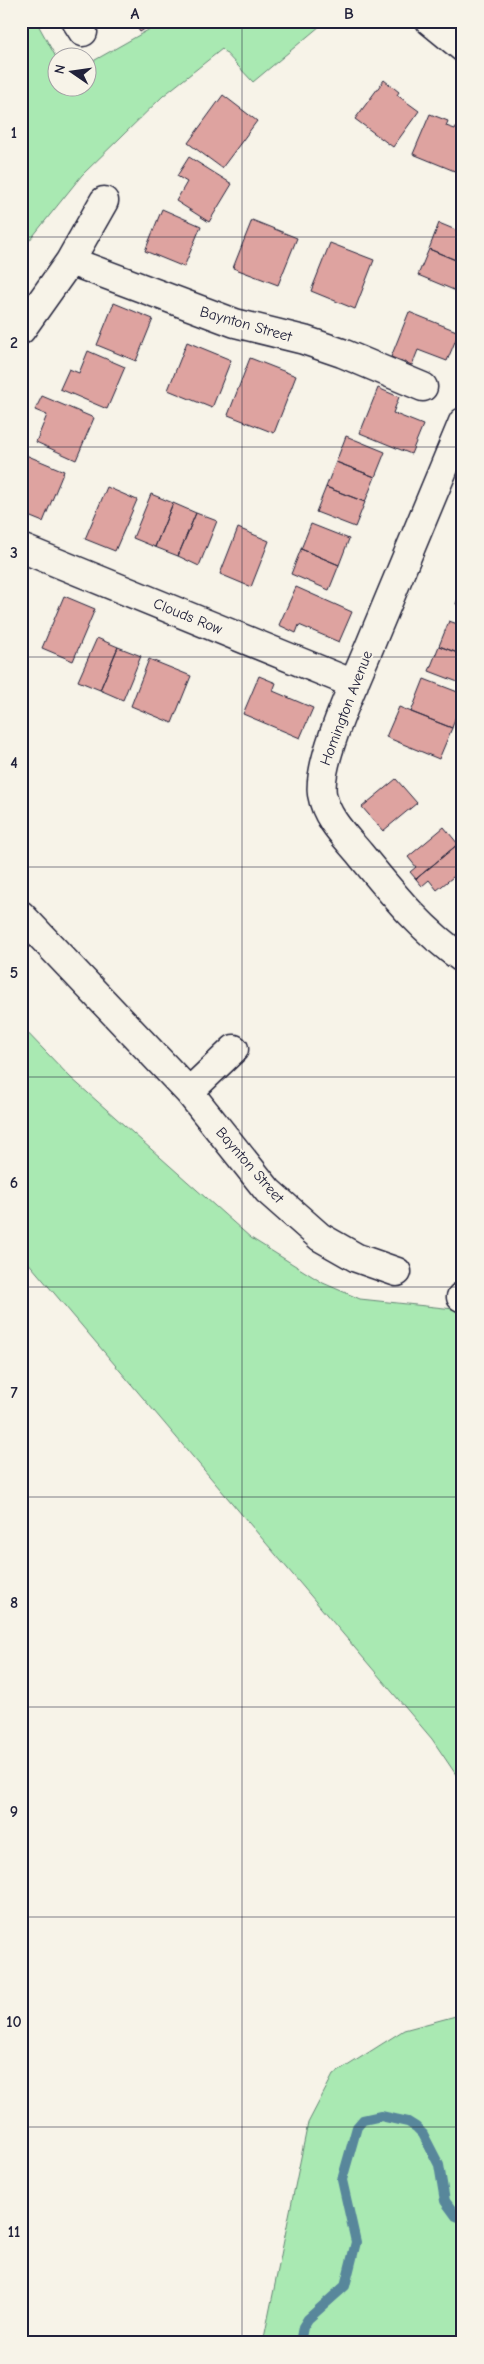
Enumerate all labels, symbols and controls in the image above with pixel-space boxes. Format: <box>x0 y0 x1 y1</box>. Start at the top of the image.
text: A <box>131 5 140 23</box>
text: B <box>344 5 354 23</box>
north arrow <box>48 48 98 98</box>
text: N <box>51 63 69 76</box>
text: 1 <box>11 124 17 142</box>
street label: Baynton Street <box>198 302 295 346</box>
text: 2 <box>10 334 18 352</box>
text: 3 <box>10 544 18 562</box>
street label: Clouds Row <box>151 594 225 638</box>
street label: Homington Avenue <box>316 648 376 768</box>
text: 4 <box>10 754 18 772</box>
text: 5 <box>10 964 18 982</box>
street label: Baynton Street <box>212 1123 288 1207</box>
text: 6 <box>10 1174 18 1192</box>
text: 7 <box>10 1384 18 1402</box>
text: 8 <box>10 1594 18 1612</box>
text: 9 <box>10 1803 18 1821</box>
text: 10 <box>6 2013 22 2031</box>
text: 11 <box>8 2223 20 2241</box>

